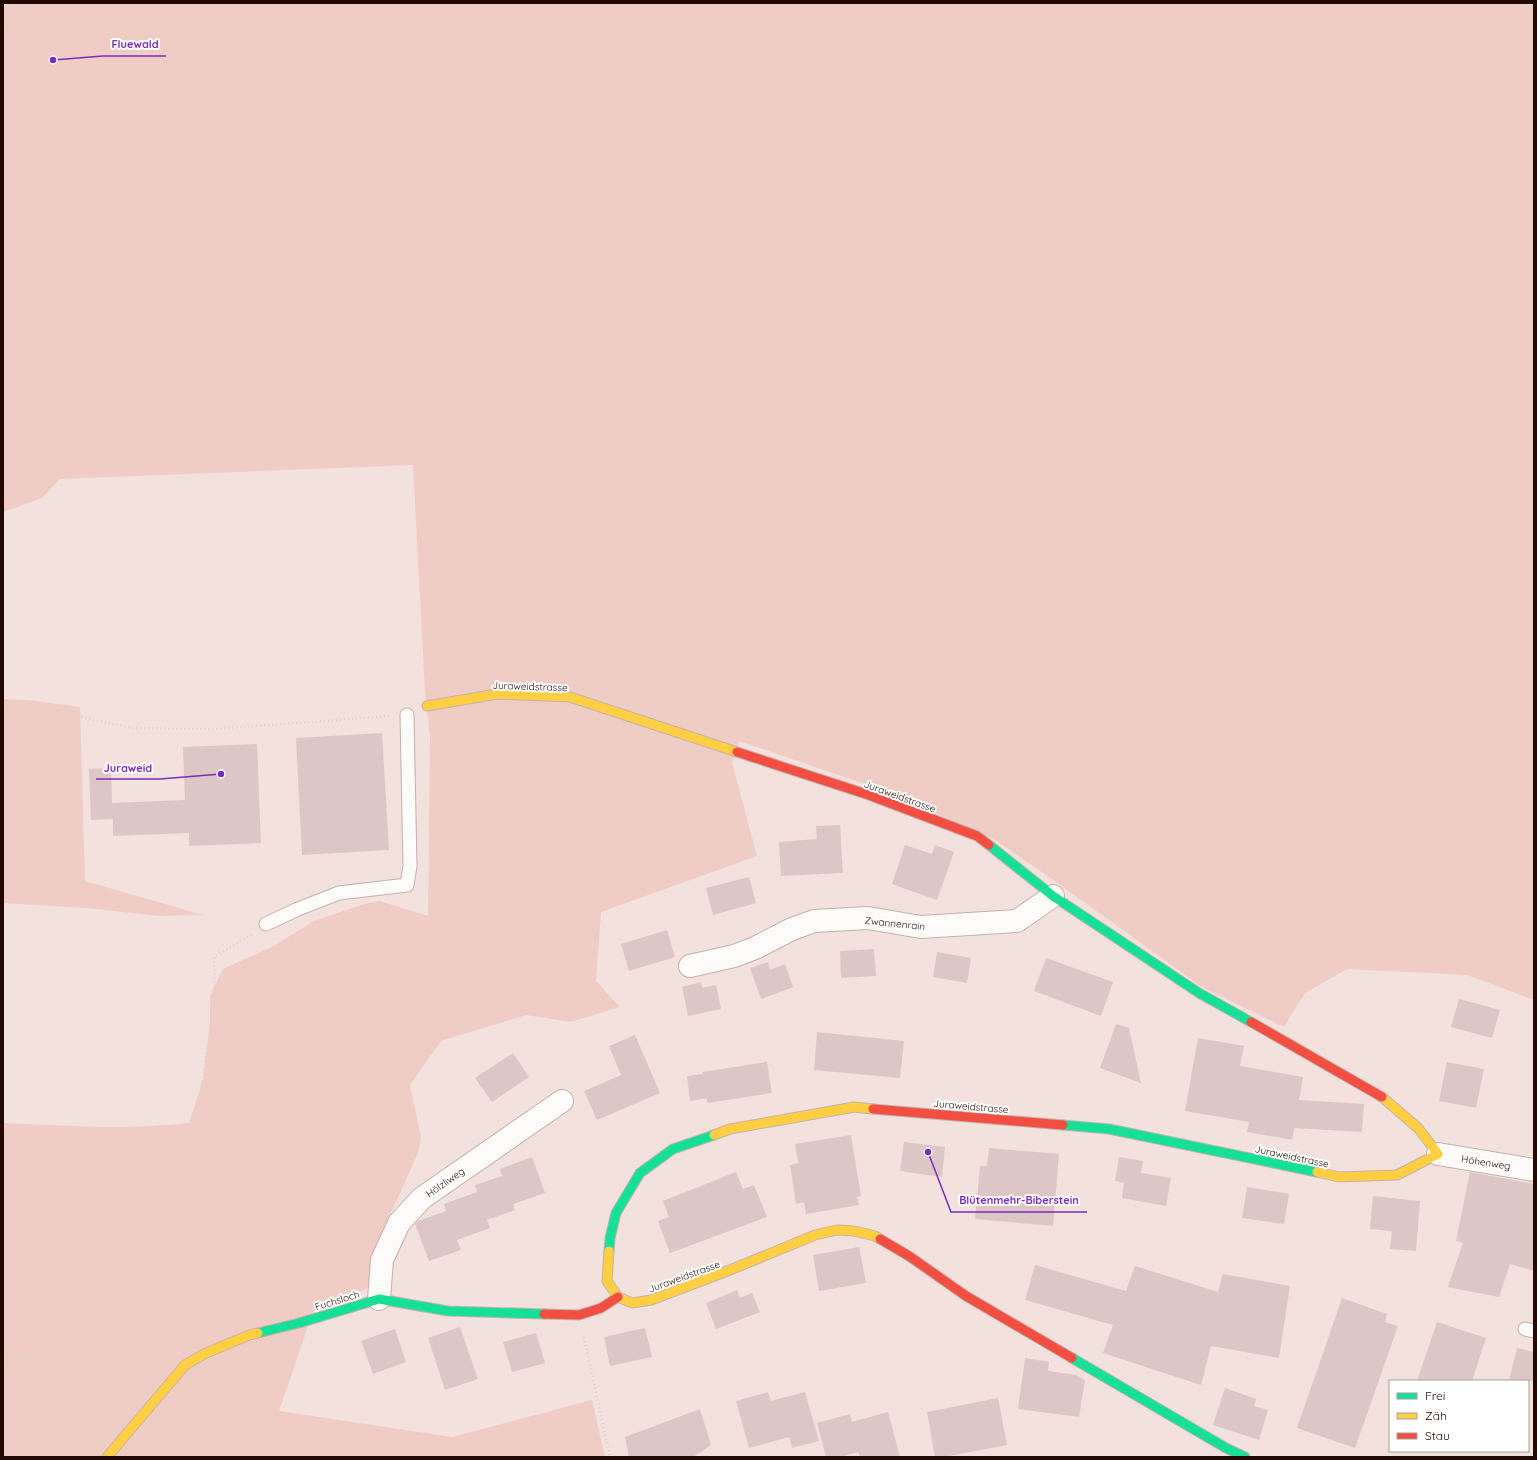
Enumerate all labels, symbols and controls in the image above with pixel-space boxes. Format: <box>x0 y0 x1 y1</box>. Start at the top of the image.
callout: Fluewald <box>103 33 166 56</box>
text: Fluewald <box>111 37 159 51</box>
street label: Juraweidstrasse <box>492 679 568 694</box>
callout: Juraweid <box>96 756 160 779</box>
text: Juraweid <box>104 761 152 775</box>
street label: Juraweidstrasse <box>862 777 938 816</box>
street label: Zwannenrain <box>864 914 926 933</box>
street label: Juraweidstrasse <box>933 1097 1009 1116</box>
street label: Juraweidstrasse <box>1254 1142 1330 1171</box>
street label: Höhenweg <box>1460 1152 1511 1173</box>
street label: Hölzliweg <box>423 1164 467 1200</box>
callout: Blütenmehr-Biberstein <box>951 1189 1087 1212</box>
text: Blütenmehr-Biberstein <box>959 1193 1079 1207</box>
street label: Juraweidstrasse <box>647 1257 722 1295</box>
street label: Fuchsloch <box>313 1288 361 1313</box>
legend <box>1389 1380 1529 1452</box>
text: Frei <box>1425 1388 1445 1403</box>
text: Zäh <box>1425 1408 1447 1423</box>
text: Stau <box>1425 1428 1450 1443</box>

